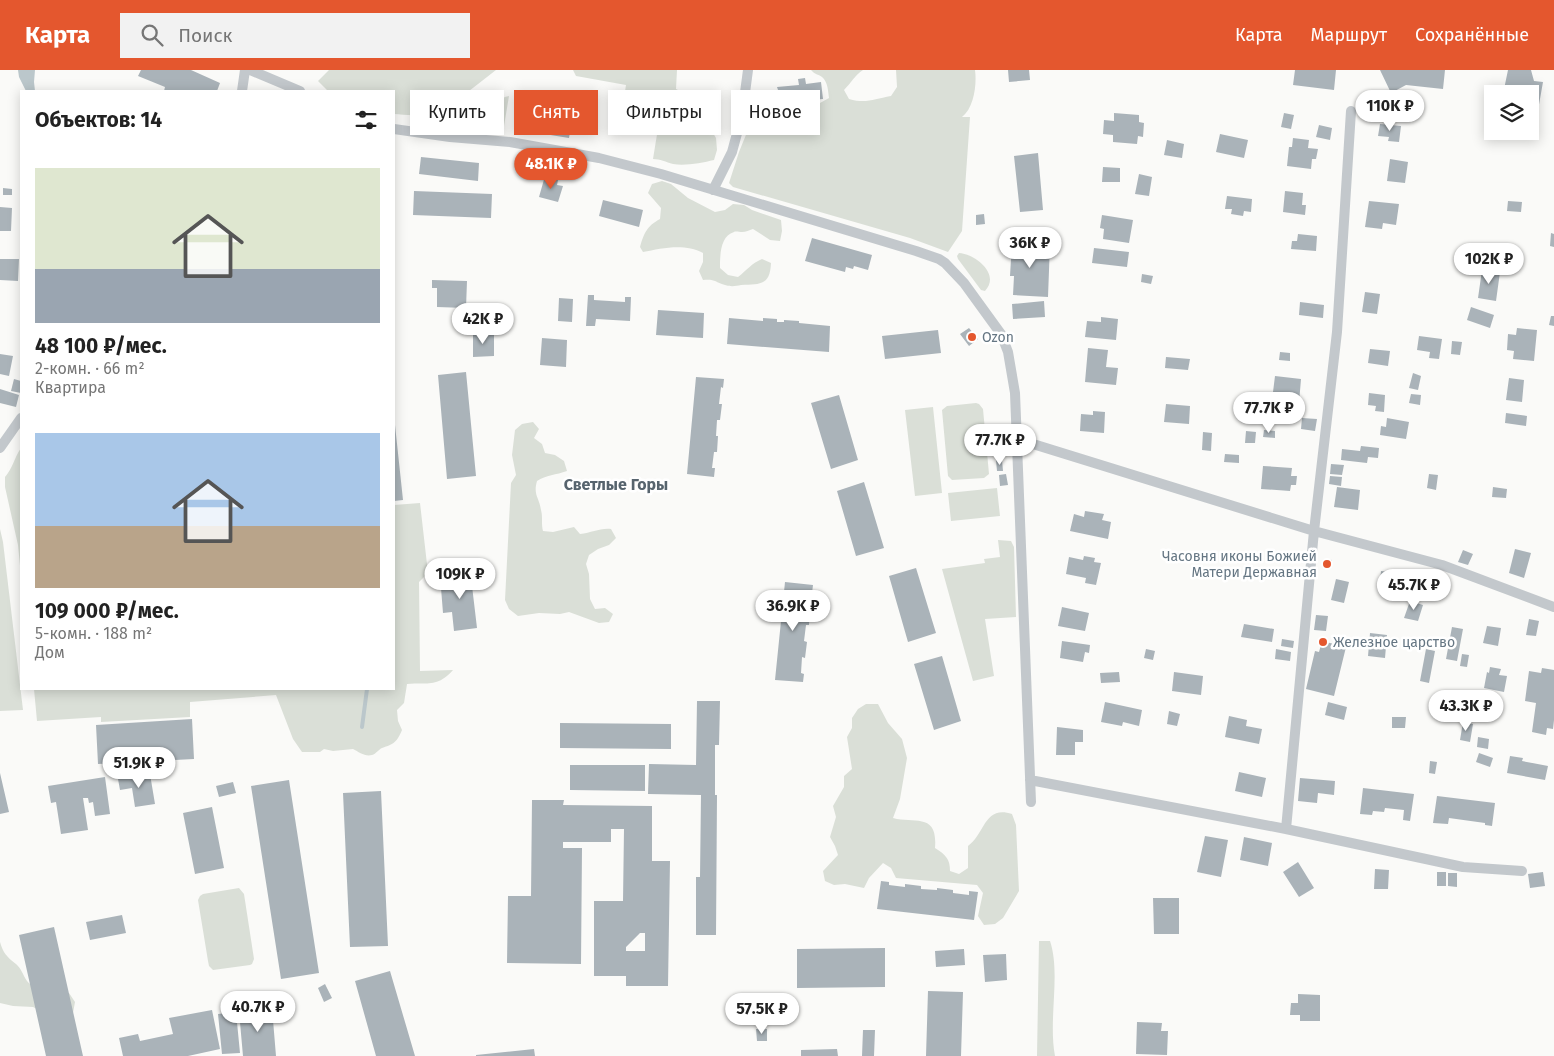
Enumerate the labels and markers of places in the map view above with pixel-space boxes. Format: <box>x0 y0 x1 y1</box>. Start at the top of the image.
pin: 110K ₽ <box>1349 90 1431 132</box>
pin: 48.1K ₽ <box>505 148 597 190</box>
pin: 36K ₽ <box>995 226 1065 269</box>
pin: 102K ₽ <box>1448 242 1530 285</box>
pin: 42K ₽ <box>448 302 518 345</box>
place label: Ozon <box>982 329 1014 346</box>
marker: Ozon <box>966 331 978 343</box>
pin: 77.7K ₽ <box>1223 392 1315 434</box>
pin: 77.7K ₽ <box>954 424 1046 466</box>
place label: Часовня иконы Божией Матери Державная <box>1162 548 1317 581</box>
pin: 109K ₽ <box>419 558 501 600</box>
marker: Часовня иконы Божией Матери Державная <box>1321 558 1333 570</box>
pin: 45.7K ₽ <box>1368 568 1460 611</box>
pin: 36.9K ₽ <box>747 590 839 632</box>
place label: Железное царство <box>1333 634 1455 651</box>
marker: Железное царство <box>1317 636 1329 648</box>
pin: 43.3K ₽ <box>1420 690 1512 732</box>
pin: 51.9K ₽ <box>93 746 185 789</box>
pin: 40.7K ₽ <box>212 990 304 1033</box>
pin: 57.5K ₽ <box>716 992 808 1035</box>

